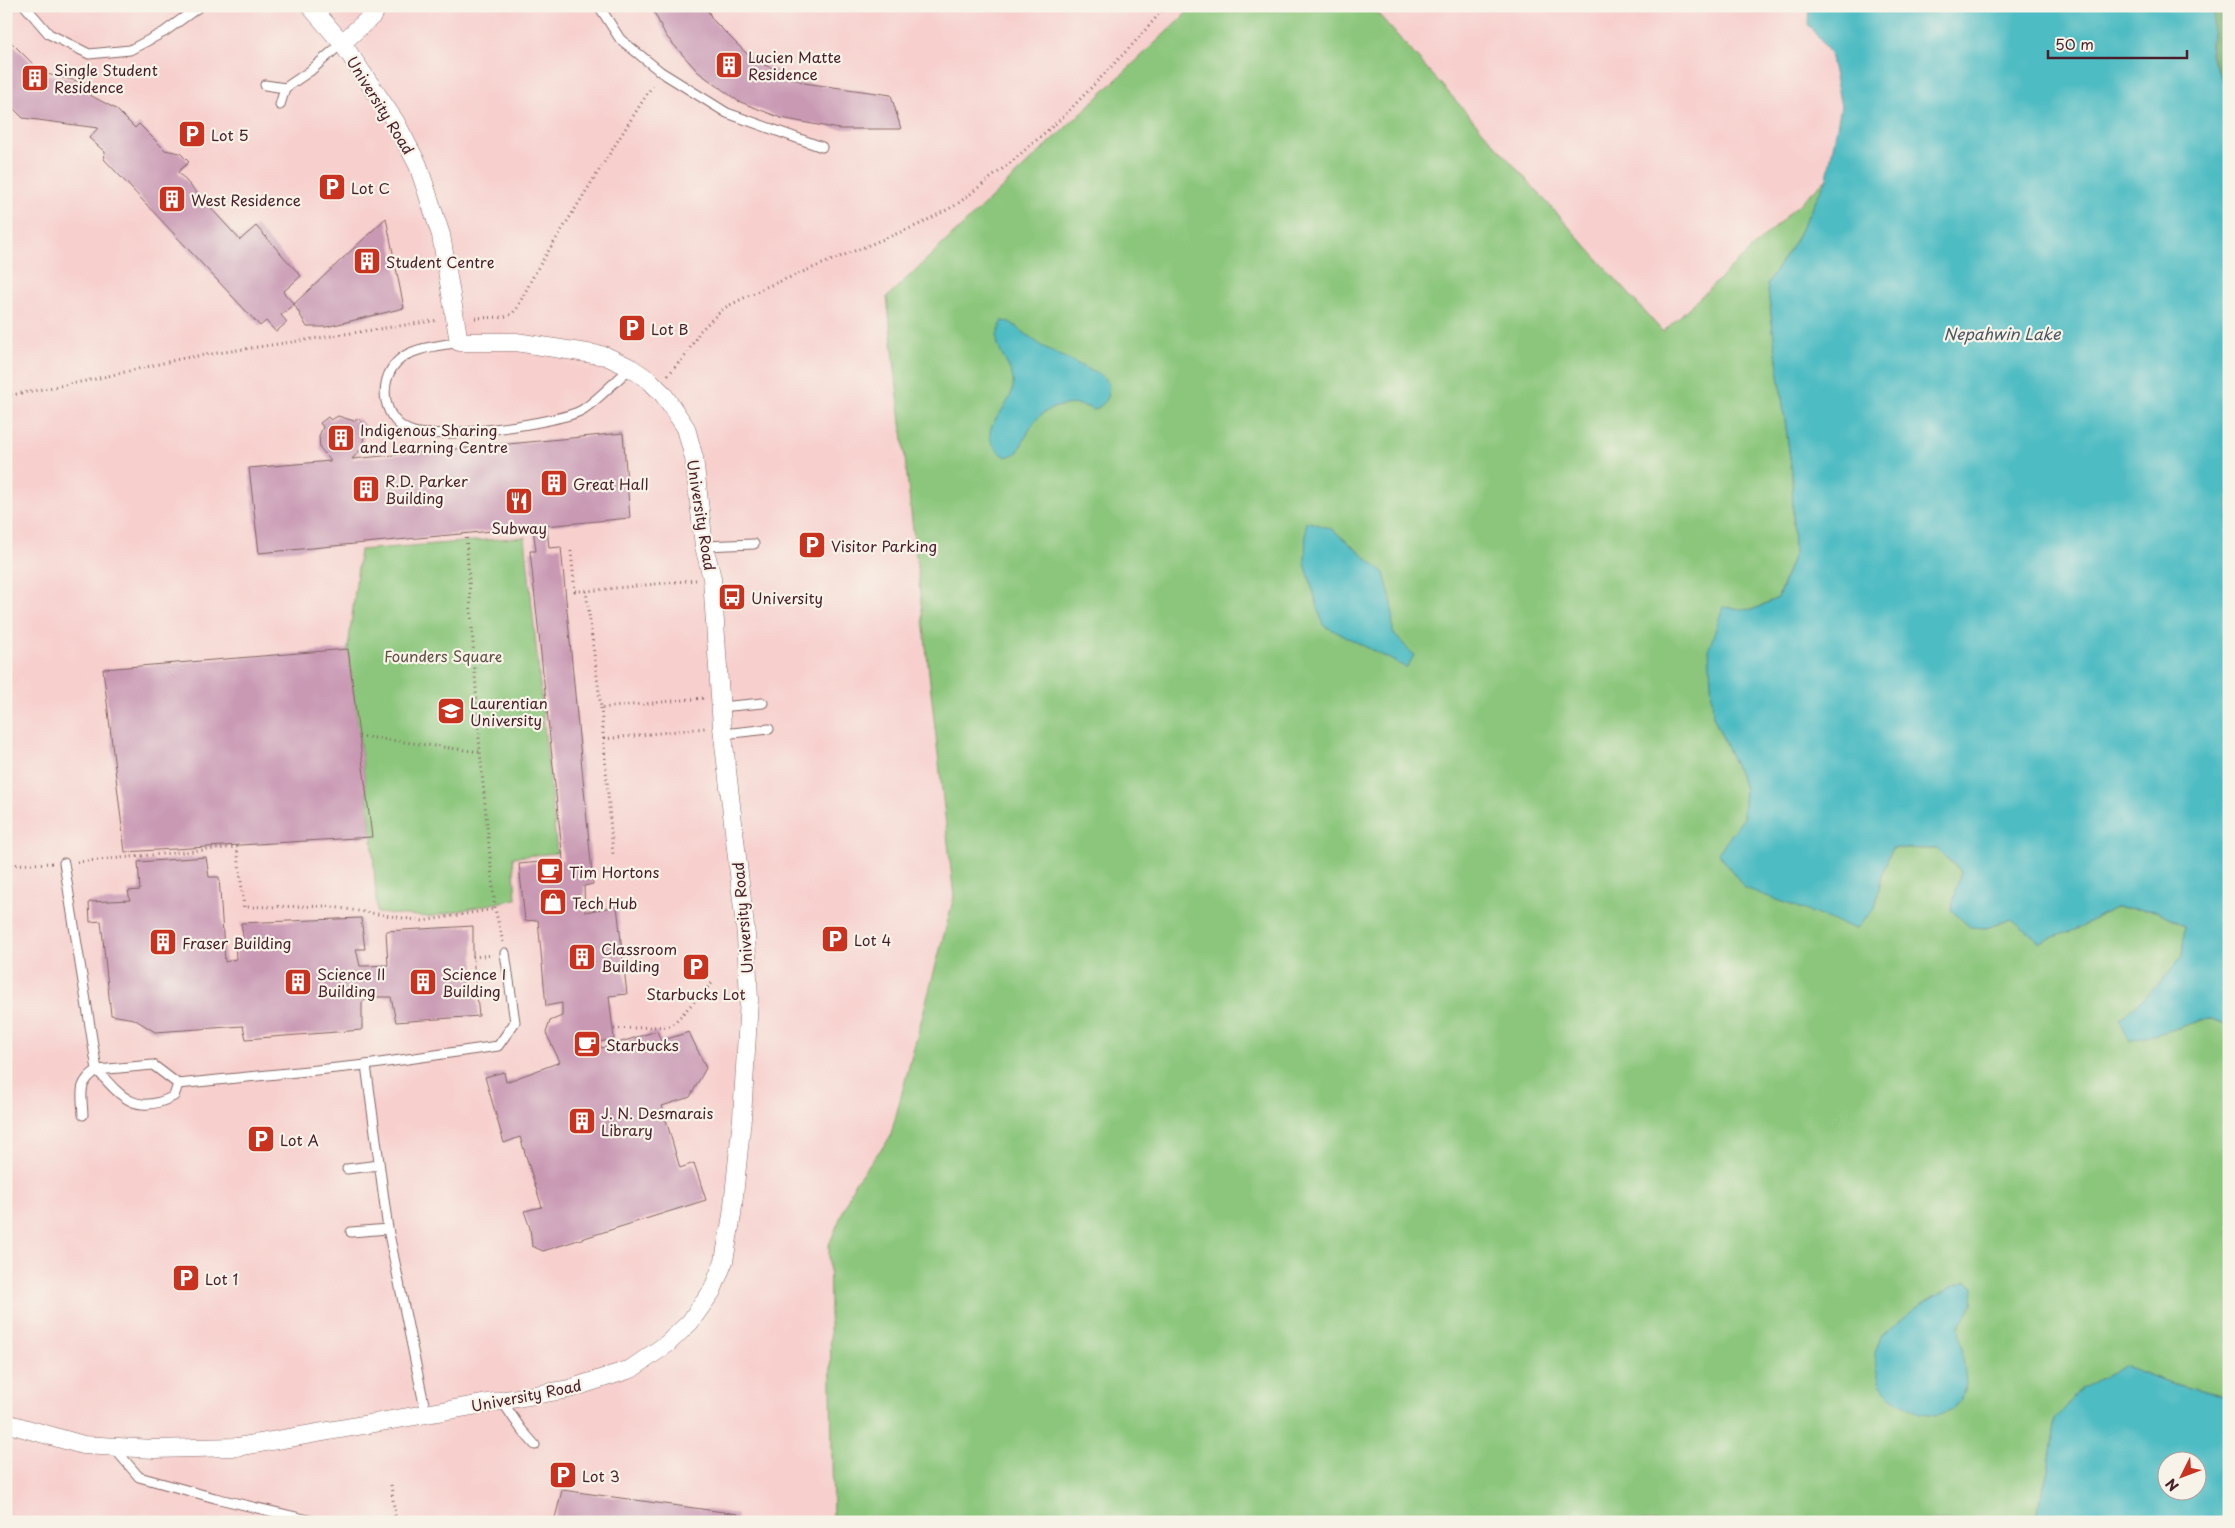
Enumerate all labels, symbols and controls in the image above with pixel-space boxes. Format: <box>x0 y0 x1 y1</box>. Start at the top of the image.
scale bar <box>2048 28 2186 60</box>
text: 50 m <box>2055 32 2094 55</box>
place label: Lucien Matte Residence <box>748 45 841 85</box>
building icon: Lucien Matte Residence <box>714 50 744 80</box>
street label: University Road <box>342 51 420 159</box>
place label: Single Student Residence <box>54 58 158 98</box>
building icon: Single Student Residence <box>20 63 50 93</box>
parking icon: Lot 5 <box>177 119 207 149</box>
place label: Lot 5 <box>211 123 248 146</box>
parking icon: Lot C <box>317 172 347 202</box>
place label: Lot C <box>351 176 390 199</box>
building icon: West Residence <box>157 184 187 214</box>
place label: West Residence <box>191 188 301 211</box>
building icon: Student Centre <box>352 246 382 276</box>
place label: Student Centre <box>386 250 495 273</box>
parking icon: Lot B <box>617 313 647 343</box>
place label: Lot B <box>651 317 688 340</box>
water label: Nepahwin Lake <box>1943 321 2062 345</box>
place label: Indigenous Sharing and Learning Centre <box>360 418 508 458</box>
building icon: Indigenous Sharing and Learning Centre <box>326 423 356 453</box>
street label: University Road <box>682 458 722 572</box>
building icon: Great Hall <box>539 468 569 498</box>
place label: R.D. Parker Building <box>385 469 468 509</box>
place label: Great Hall <box>573 472 649 495</box>
building icon: R.D. Parker Building <box>351 474 381 504</box>
restaurant icon: Subway <box>504 486 534 516</box>
place label: Subway <box>491 516 547 539</box>
parking icon: Visitor Parking <box>797 530 827 560</box>
place label: Visitor Parking <box>831 534 937 557</box>
bus stop icon: University <box>717 582 747 612</box>
place label: University <box>751 586 823 609</box>
park label: Founders Square <box>384 644 502 667</box>
place label: Laurentian University <box>470 691 548 731</box>
school or university icon: Laurentian University <box>436 696 466 726</box>
cafe icon: Tim Hortons <box>535 856 565 886</box>
place label: Tim Hortons <box>569 860 659 883</box>
street label: University Road <box>726 861 758 975</box>
shop icon: Tech Hub <box>538 887 568 917</box>
place label: Tech Hub <box>572 891 637 914</box>
parking icon: Lot 4 <box>820 924 850 954</box>
building icon: Fraser Building <box>148 927 178 957</box>
place label: Lot 4 <box>854 928 891 951</box>
place label: Fraser Building <box>182 931 291 954</box>
place label: Classroom Building <box>601 937 677 977</box>
building icon: Classroom Building <box>567 942 597 972</box>
parking icon: Starbucks Lot <box>681 952 711 982</box>
place label: Science II Building <box>317 962 386 1002</box>
place label: Science I Building <box>442 962 506 1002</box>
building icon: Science II Building <box>283 967 313 997</box>
building icon: Science I Building <box>408 967 438 997</box>
place label: Starbucks Lot <box>646 982 746 1005</box>
cafe icon: Starbucks <box>572 1029 602 1059</box>
place label: Starbucks <box>606 1033 679 1056</box>
place label: J. N. Desmarais Library <box>601 1101 713 1141</box>
building icon: J. N. Desmarais Library <box>567 1106 597 1136</box>
parking icon: Lot A <box>246 1124 276 1154</box>
place label: Lot A <box>280 1128 319 1151</box>
parking icon: Lot 1 <box>171 1263 201 1293</box>
place label: Lot 1 <box>205 1267 238 1290</box>
street label: University Road <box>469 1373 583 1417</box>
north arrow <box>2158 1450 2208 1500</box>
parking icon: Lot 3 <box>548 1460 578 1490</box>
place label: Lot 3 <box>582 1464 620 1487</box>
text: N <box>2160 1474 2183 1496</box>

